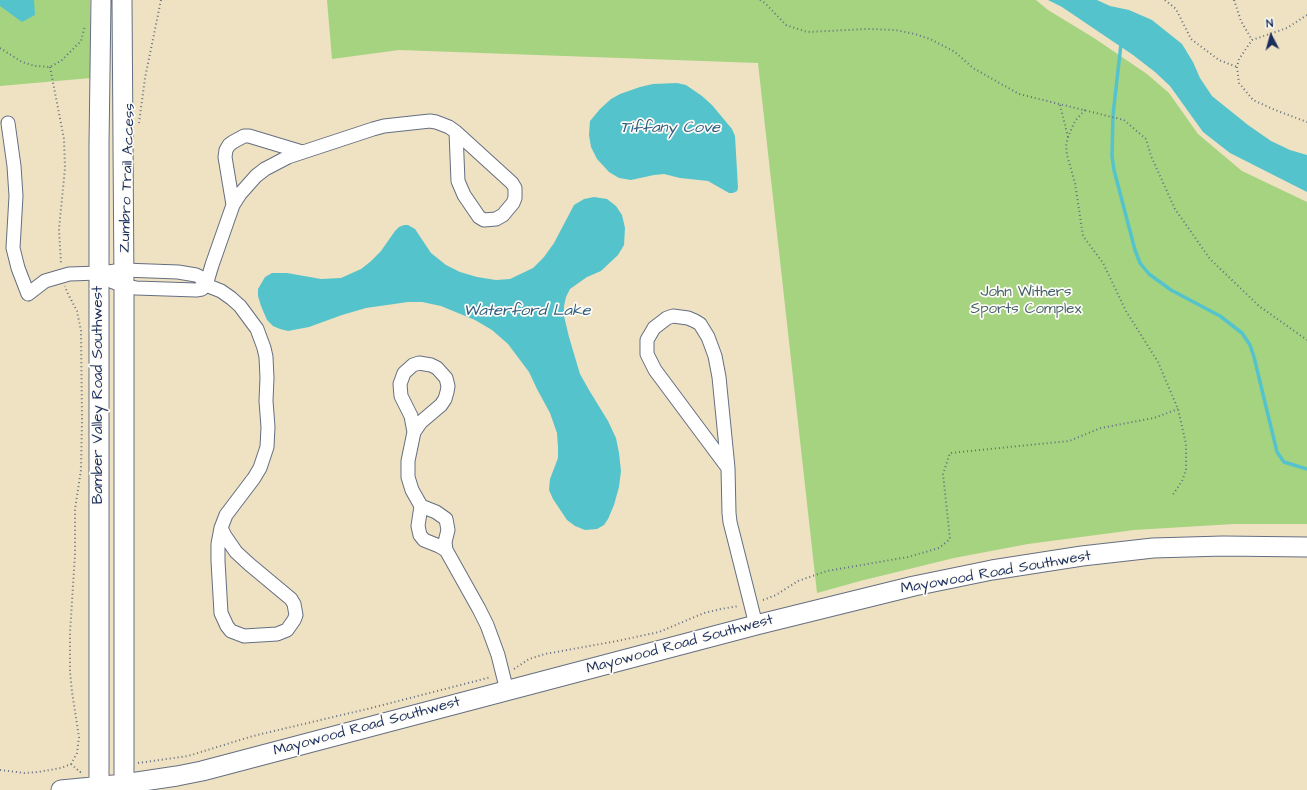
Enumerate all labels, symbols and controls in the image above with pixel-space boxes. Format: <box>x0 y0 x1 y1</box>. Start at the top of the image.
north arrow <box>1251 16 1291 56</box>
text: N <box>1265 16 1274 31</box>
street label: Zumbro Trail Access <box>116 103 140 253</box>
water label: Tiffany Cove <box>620 119 720 139</box>
park label: John Withers Sports Complex <box>971 284 1081 319</box>
street label: Bamber Valley Road Southwest <box>90 286 108 504</box>
water label: Waterford Lake <box>464 302 590 322</box>
street label: Mayowood Road Southwest <box>899 547 1093 599</box>
street label: Mayowood Road Southwest <box>585 611 775 679</box>
street label: Mayowood Road Southwest <box>272 693 462 761</box>

